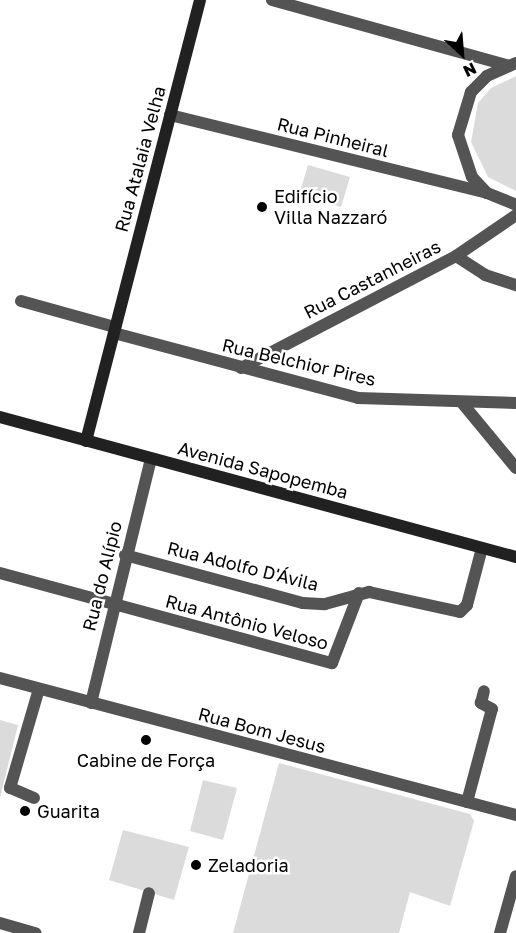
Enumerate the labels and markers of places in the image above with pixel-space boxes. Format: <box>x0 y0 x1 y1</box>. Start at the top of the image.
place label: Edifício Villa Nazzaró <box>274 186 387 228</box>
marker: Edifício Villa Nazzaró <box>255 200 269 214</box>
marker: Cabine de Força <box>139 733 153 747</box>
place label: Cabine de Força <box>77 749 215 771</box>
place label: Guarita <box>37 800 100 822</box>
marker: Guarita <box>18 804 32 818</box>
place label: Zeladoria <box>208 854 289 876</box>
marker: Zeladoria <box>189 858 203 872</box>

